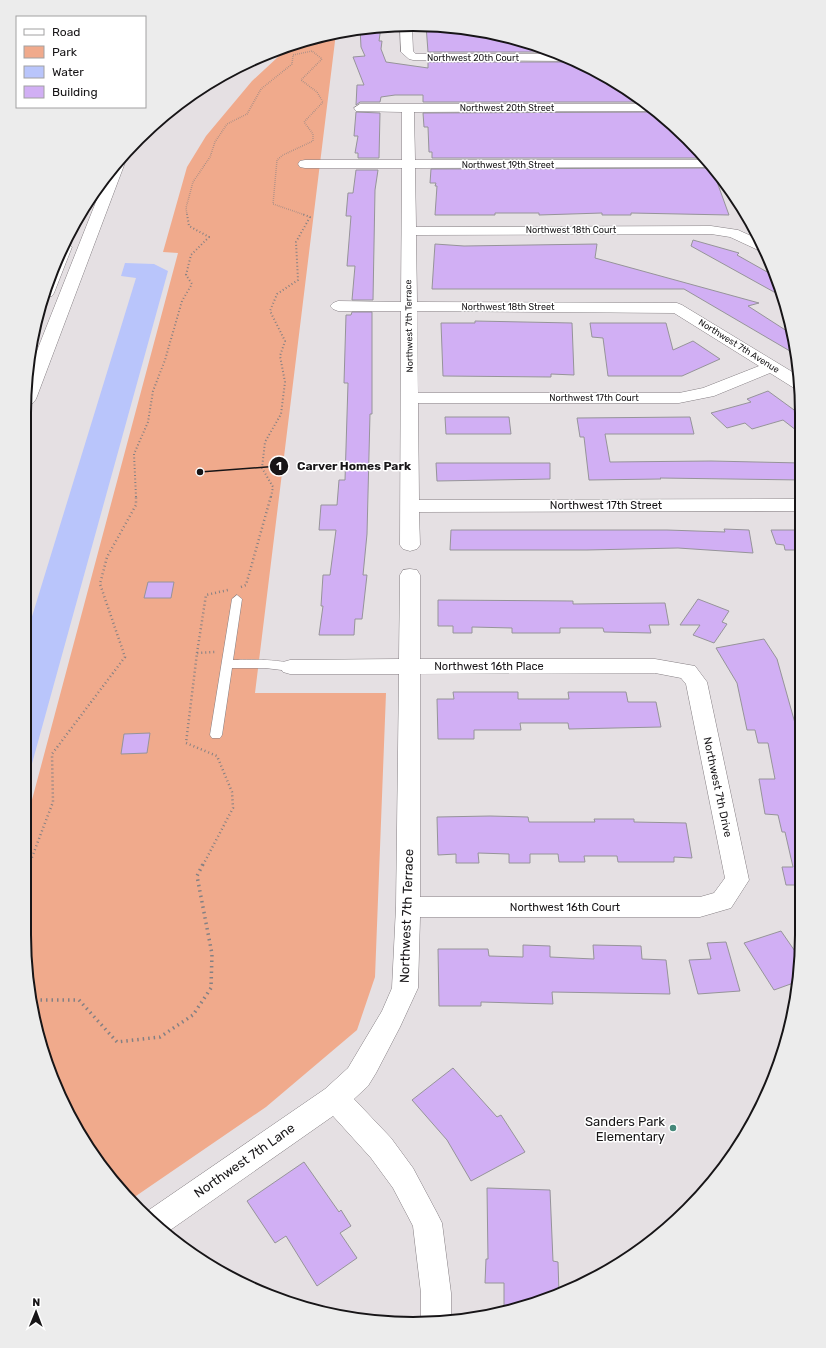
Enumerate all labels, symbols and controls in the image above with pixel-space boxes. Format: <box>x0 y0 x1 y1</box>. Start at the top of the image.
legend <box>16 16 146 108</box>
text: Road <box>52 25 80 39</box>
text: Park <box>52 45 78 59</box>
street label: Northwest 20th Court <box>427 53 519 63</box>
text: Water <box>52 65 84 79</box>
text: Building <box>52 85 98 99</box>
street label: Northwest 20th Street <box>460 103 555 113</box>
street label: Northwest 19th Street <box>462 160 555 170</box>
street label: Northwest 18th Court <box>526 225 617 235</box>
street label: Northwest 7th Terrace <box>403 279 415 373</box>
street label: Northwest 18th Street <box>461 302 555 312</box>
street label: Northwest 7th Avenue <box>697 317 781 375</box>
street label: Northwest 17th Court <box>549 393 639 403</box>
callout: Carver Homes Park <box>269 454 419 478</box>
text: 1 <box>276 459 282 473</box>
text: Carver Homes Park <box>297 459 411 473</box>
street label: Northwest 17th Street <box>550 499 663 512</box>
street label: Northwest 16th Place <box>434 660 544 673</box>
street label: Northwest 7th Drive <box>701 736 735 838</box>
street label: Northwest 7th Terrace <box>397 849 416 983</box>
street label: Northwest 16th Court <box>510 901 621 914</box>
place label: Sanders Park Elementary <box>585 1114 665 1144</box>
street label: Northwest 7th Lane <box>191 1120 297 1201</box>
marker: Sanders Park Elementary <box>668 1123 678 1133</box>
north arrow <box>16 1292 56 1332</box>
text: N <box>32 1296 40 1309</box>

